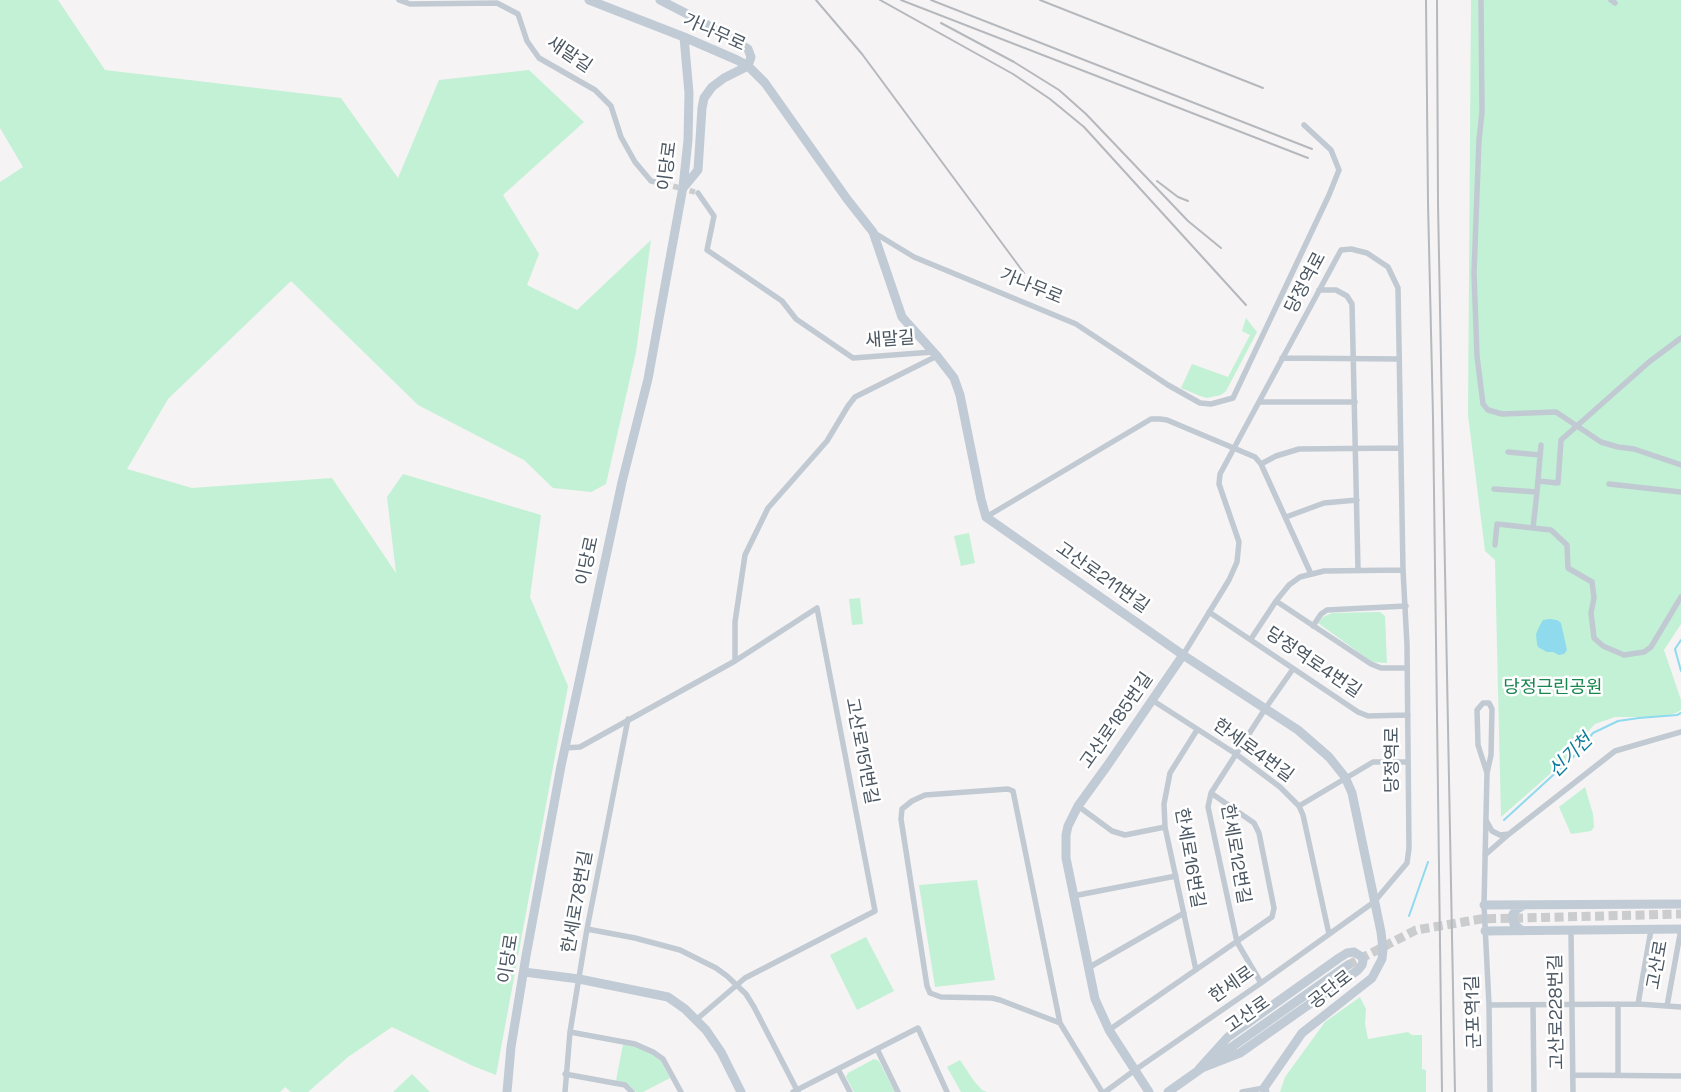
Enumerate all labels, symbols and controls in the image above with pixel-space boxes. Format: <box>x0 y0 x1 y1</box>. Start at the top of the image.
street label: 가나무로 <box>679 10 749 56</box>
street label: 새말길 <box>542 32 596 78</box>
street label: 이당로 <box>654 140 682 192</box>
street label: 당정역로 <box>1281 249 1331 317</box>
street label: 가나무로 <box>996 265 1066 309</box>
street label: 새말길 <box>864 327 916 353</box>
street label: 이당로 <box>572 534 604 588</box>
street label: 고산로211번길 <box>1051 538 1153 618</box>
street label: 당정역로4번길 <box>1261 623 1365 703</box>
street label: 고산로185번길 <box>1076 669 1158 773</box>
park label: 당정근린공원 <box>1503 677 1603 699</box>
street label: 고산로151번길 <box>840 696 882 806</box>
street label: 한세로4번길 <box>1209 715 1297 787</box>
street label: 당정역로 <box>1382 727 1404 793</box>
water label: 신기천 <box>1544 729 1598 783</box>
street label: 한세로12번길 <box>1216 802 1254 906</box>
street label: 한세로16번길 <box>1170 806 1208 910</box>
street label: 한세로78번길 <box>558 849 598 955</box>
street label: 이당로 <box>494 933 524 985</box>
street label: 고산로 <box>1643 939 1673 991</box>
street label: 고산로228번길 <box>1545 954 1569 1070</box>
street label: 한세로 <box>1205 962 1259 1008</box>
street label: 공단로 <box>1305 966 1357 1014</box>
street label: 군포역1길 <box>1462 975 1486 1049</box>
street label: 고산로 <box>1221 992 1275 1038</box>

